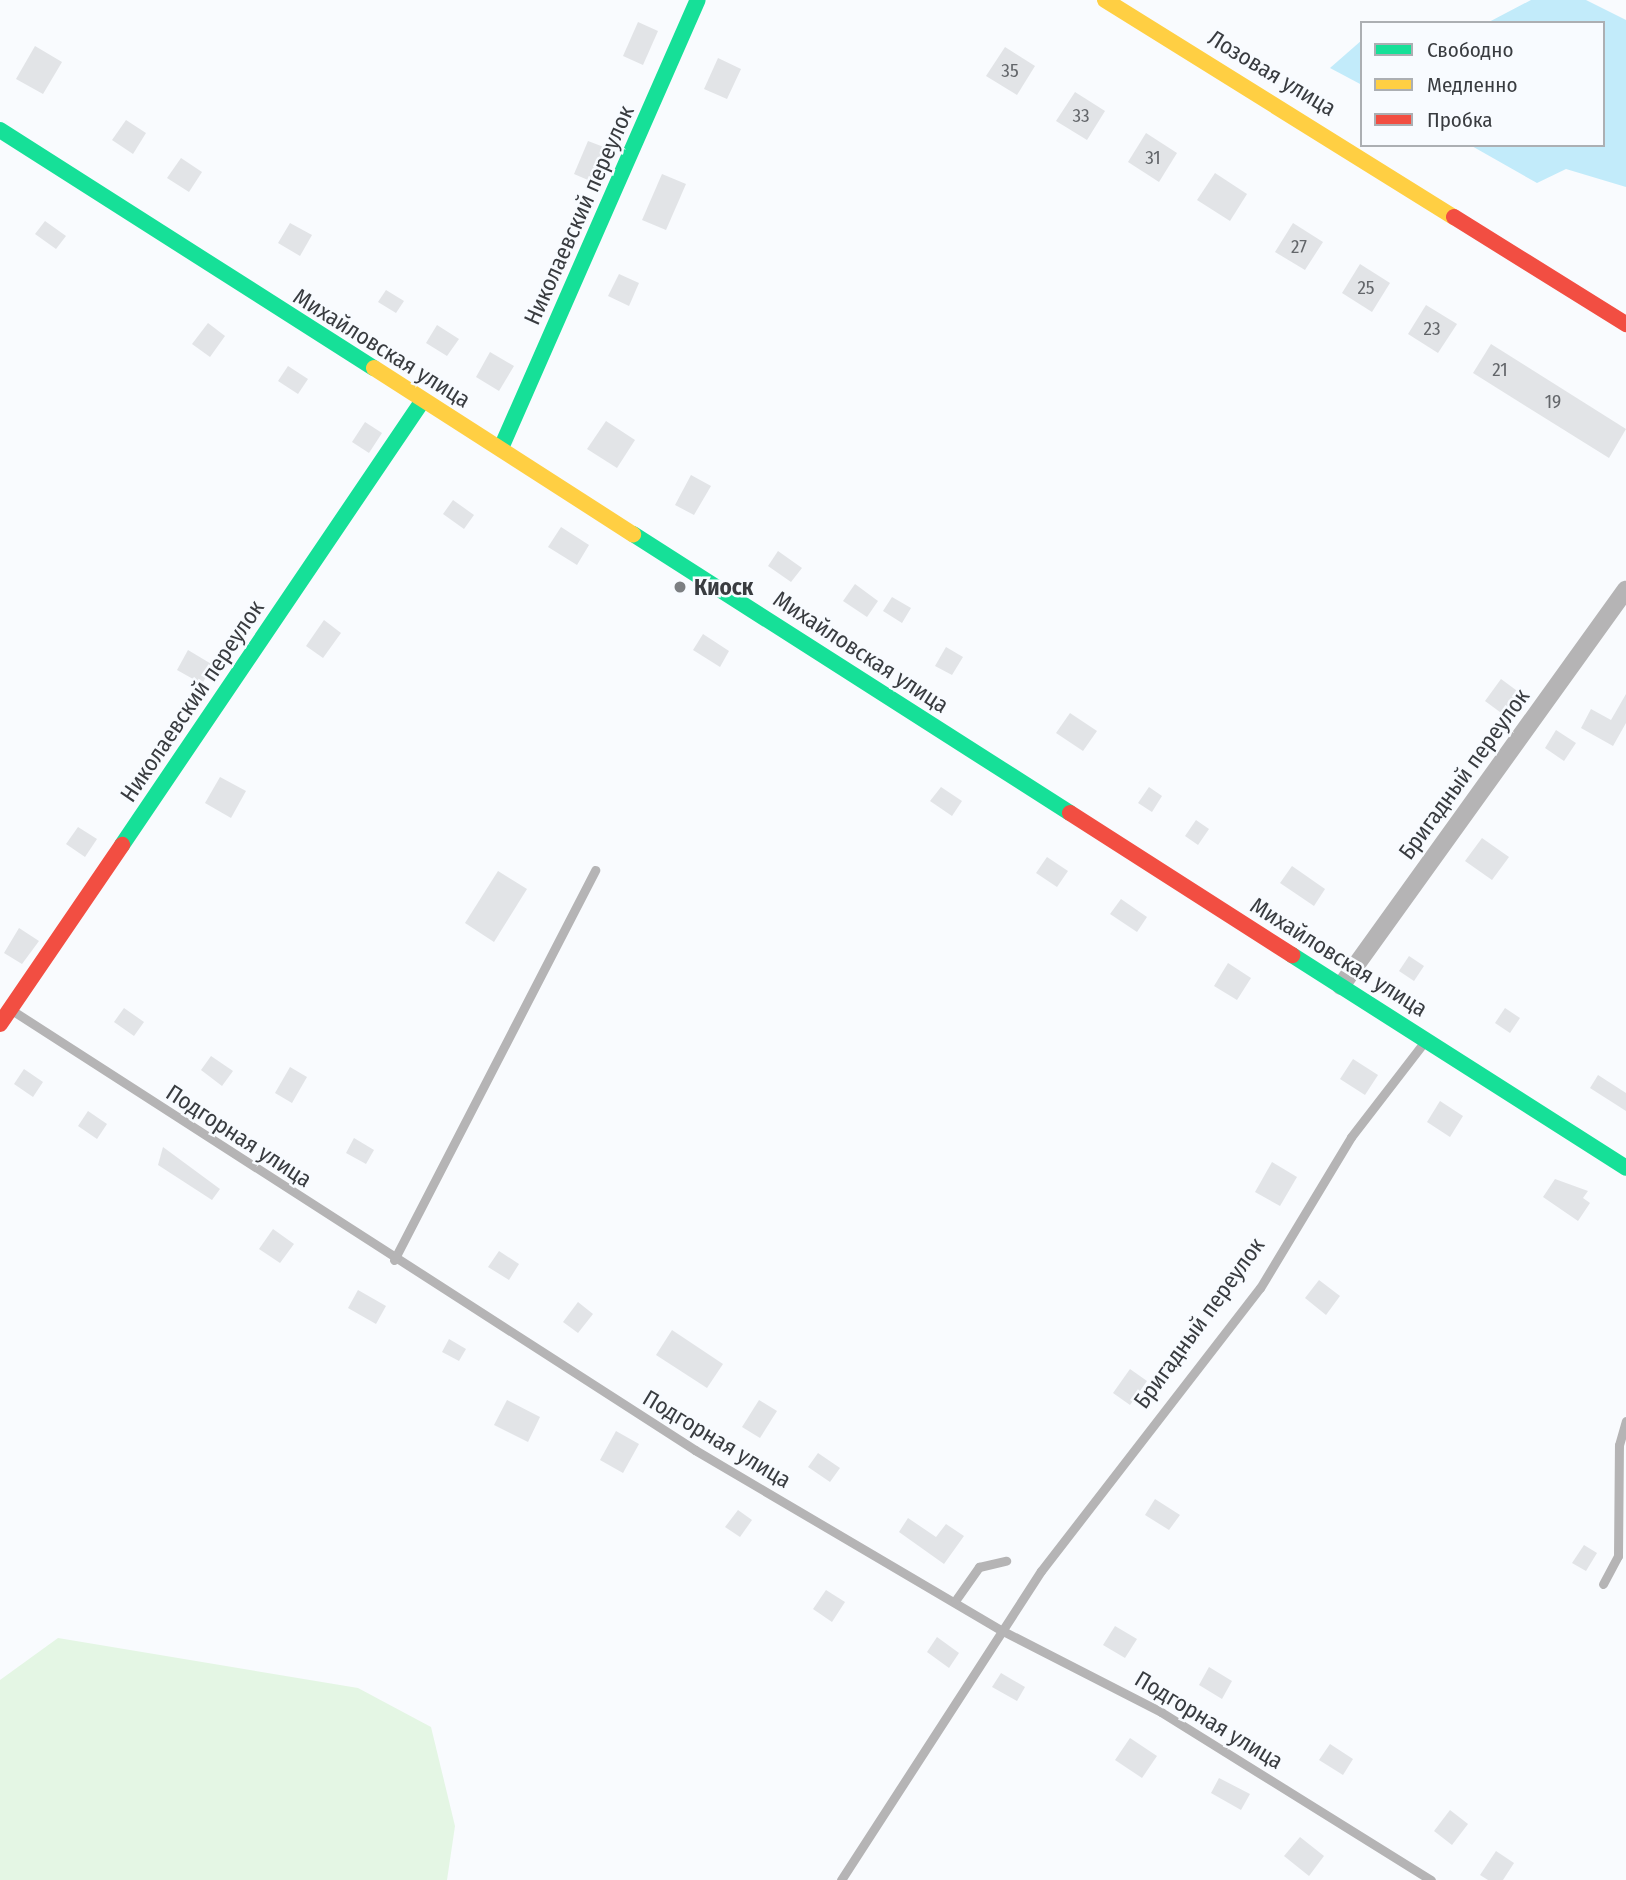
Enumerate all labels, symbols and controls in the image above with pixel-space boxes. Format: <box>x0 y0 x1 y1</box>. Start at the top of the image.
legend <box>1360 21 1605 147</box>
street label: Лозовая улица <box>1203 24 1341 122</box>
text: Свободно <box>1427 37 1513 63</box>
house number: 35 <box>1001 60 1019 82</box>
text: Медленно <box>1427 72 1517 98</box>
street label: Николаевский переулок <box>518 101 640 329</box>
house number: 33 <box>1072 105 1090 127</box>
text: Пробка <box>1427 107 1493 133</box>
house number: 31 <box>1145 147 1161 169</box>
house number: 27 <box>1291 236 1307 258</box>
house number: 25 <box>1357 277 1375 299</box>
street label: Михайловская улица <box>288 282 476 414</box>
house number: 23 <box>1424 318 1440 340</box>
house number: 21 <box>1492 359 1508 381</box>
house number: 19 <box>1545 391 1561 413</box>
place label: Киоск <box>694 573 753 601</box>
marker: Киоск <box>672 579 688 595</box>
street label: Михайловская улица <box>768 585 954 719</box>
street label: Николаевский переулок <box>114 595 270 807</box>
street label: Бригадный переулок <box>1393 683 1535 865</box>
street label: Михайловская улица <box>1245 891 1433 1023</box>
street label: Подгорная улица <box>161 1079 317 1193</box>
street label: Бригадный переулок <box>1128 1232 1270 1414</box>
street label: Подгорная улица <box>638 1384 796 1494</box>
street label: Подгорная улица <box>1130 1665 1288 1775</box>

